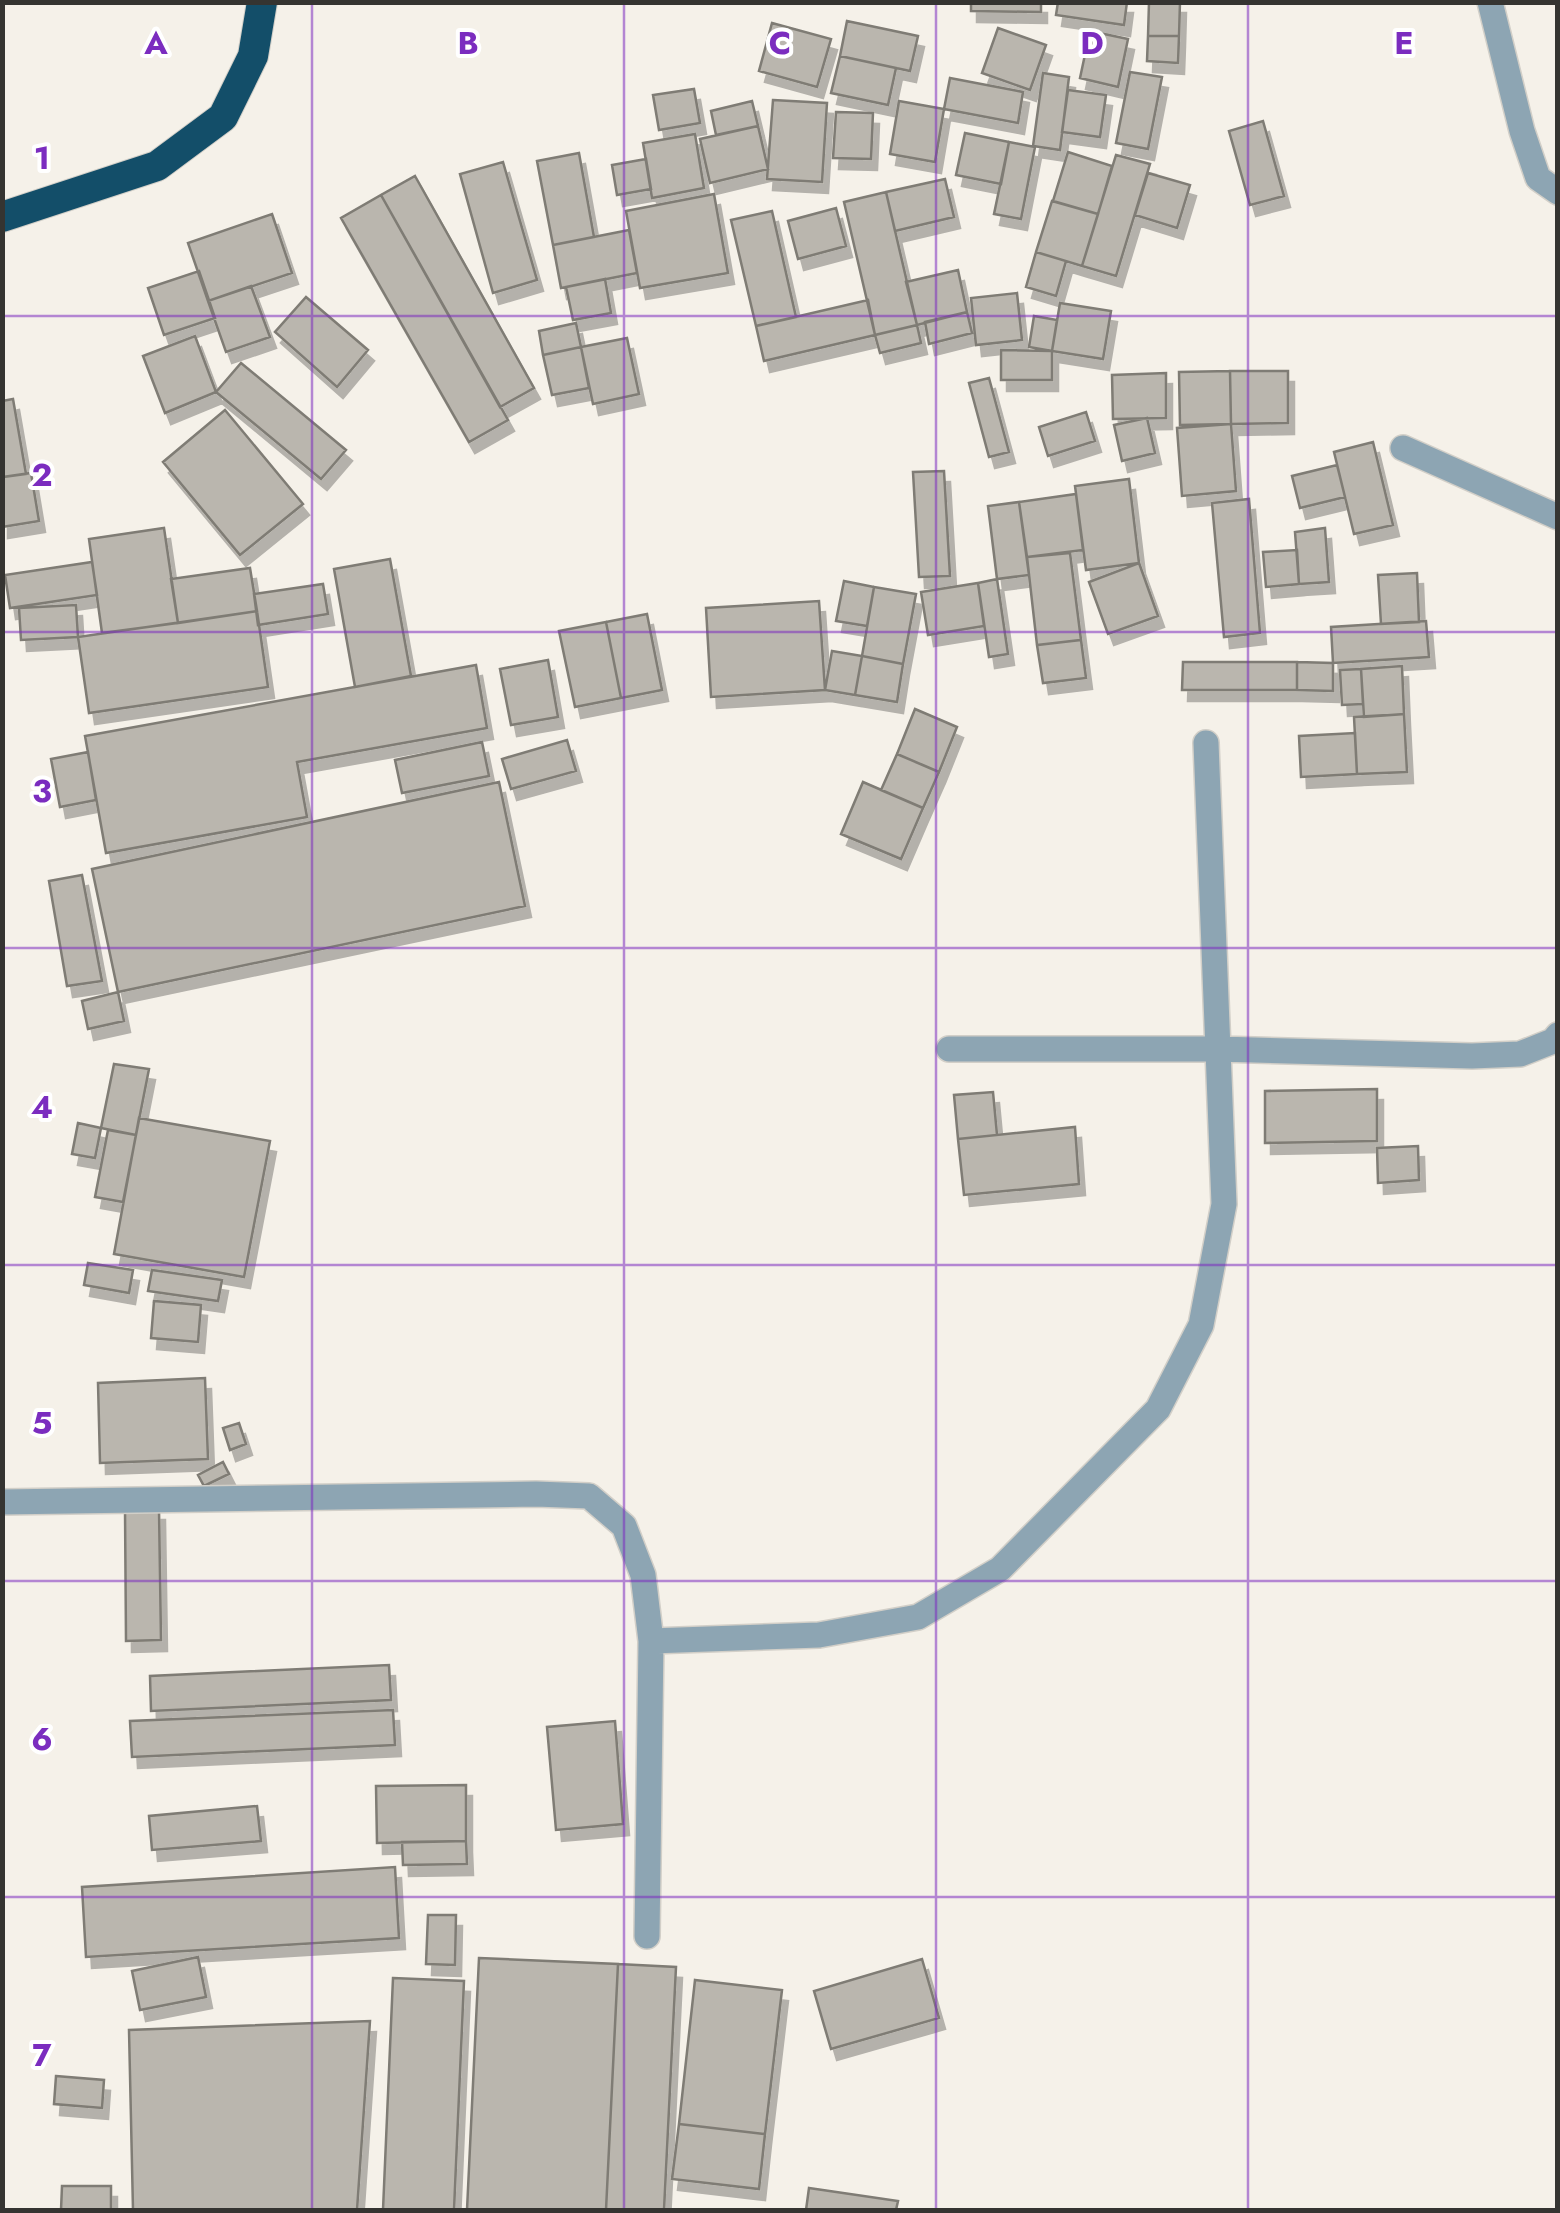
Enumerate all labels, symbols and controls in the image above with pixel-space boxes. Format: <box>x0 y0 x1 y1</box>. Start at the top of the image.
text: A <box>143 20 168 66</box>
text: B <box>457 20 479 66</box>
text: C <box>769 20 791 66</box>
text: D <box>1080 20 1104 66</box>
text: E <box>1394 20 1414 66</box>
text: 1 <box>34 135 50 181</box>
text: 2 <box>32 452 53 498</box>
text: 3 <box>32 768 52 814</box>
text: 4 <box>31 1084 53 1130</box>
text: 5 <box>32 1400 52 1446</box>
text: 6 <box>31 1716 53 1762</box>
text: 7 <box>32 2032 52 2078</box>

